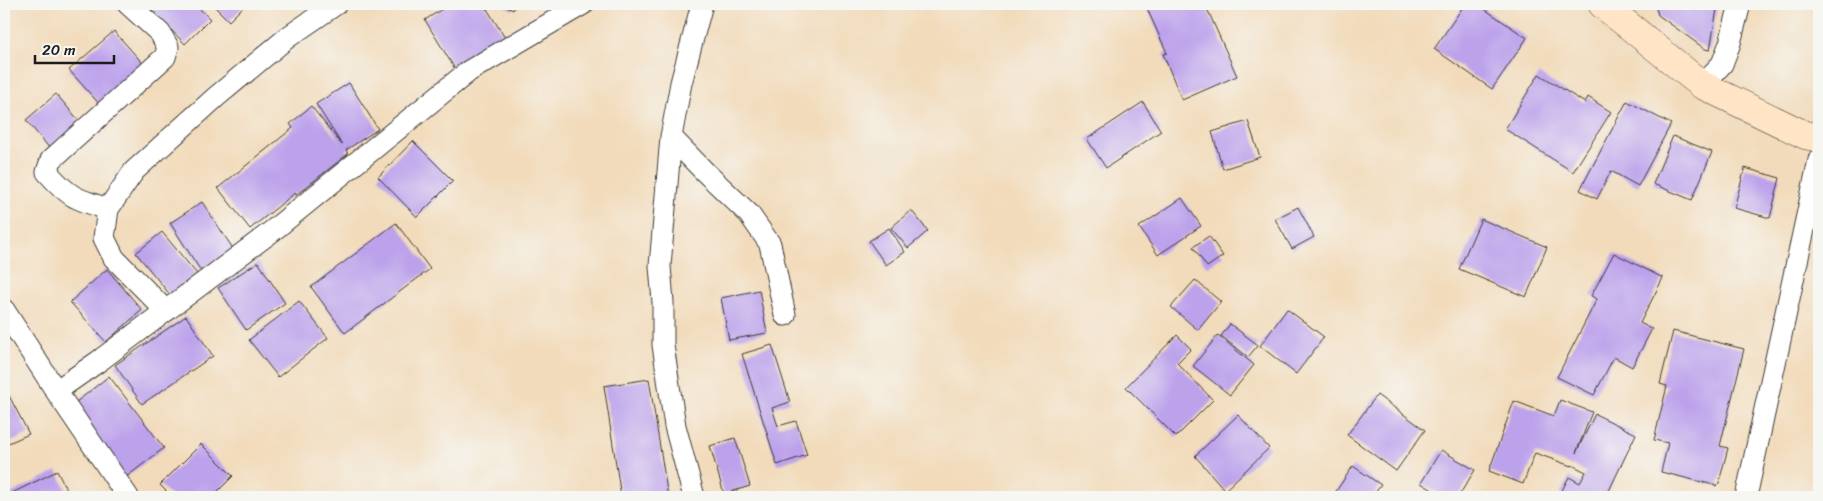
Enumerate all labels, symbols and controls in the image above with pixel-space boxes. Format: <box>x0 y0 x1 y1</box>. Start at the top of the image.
scale bar <box>35 32 114 64</box>
text: 20 m <box>42 37 76 63</box>

